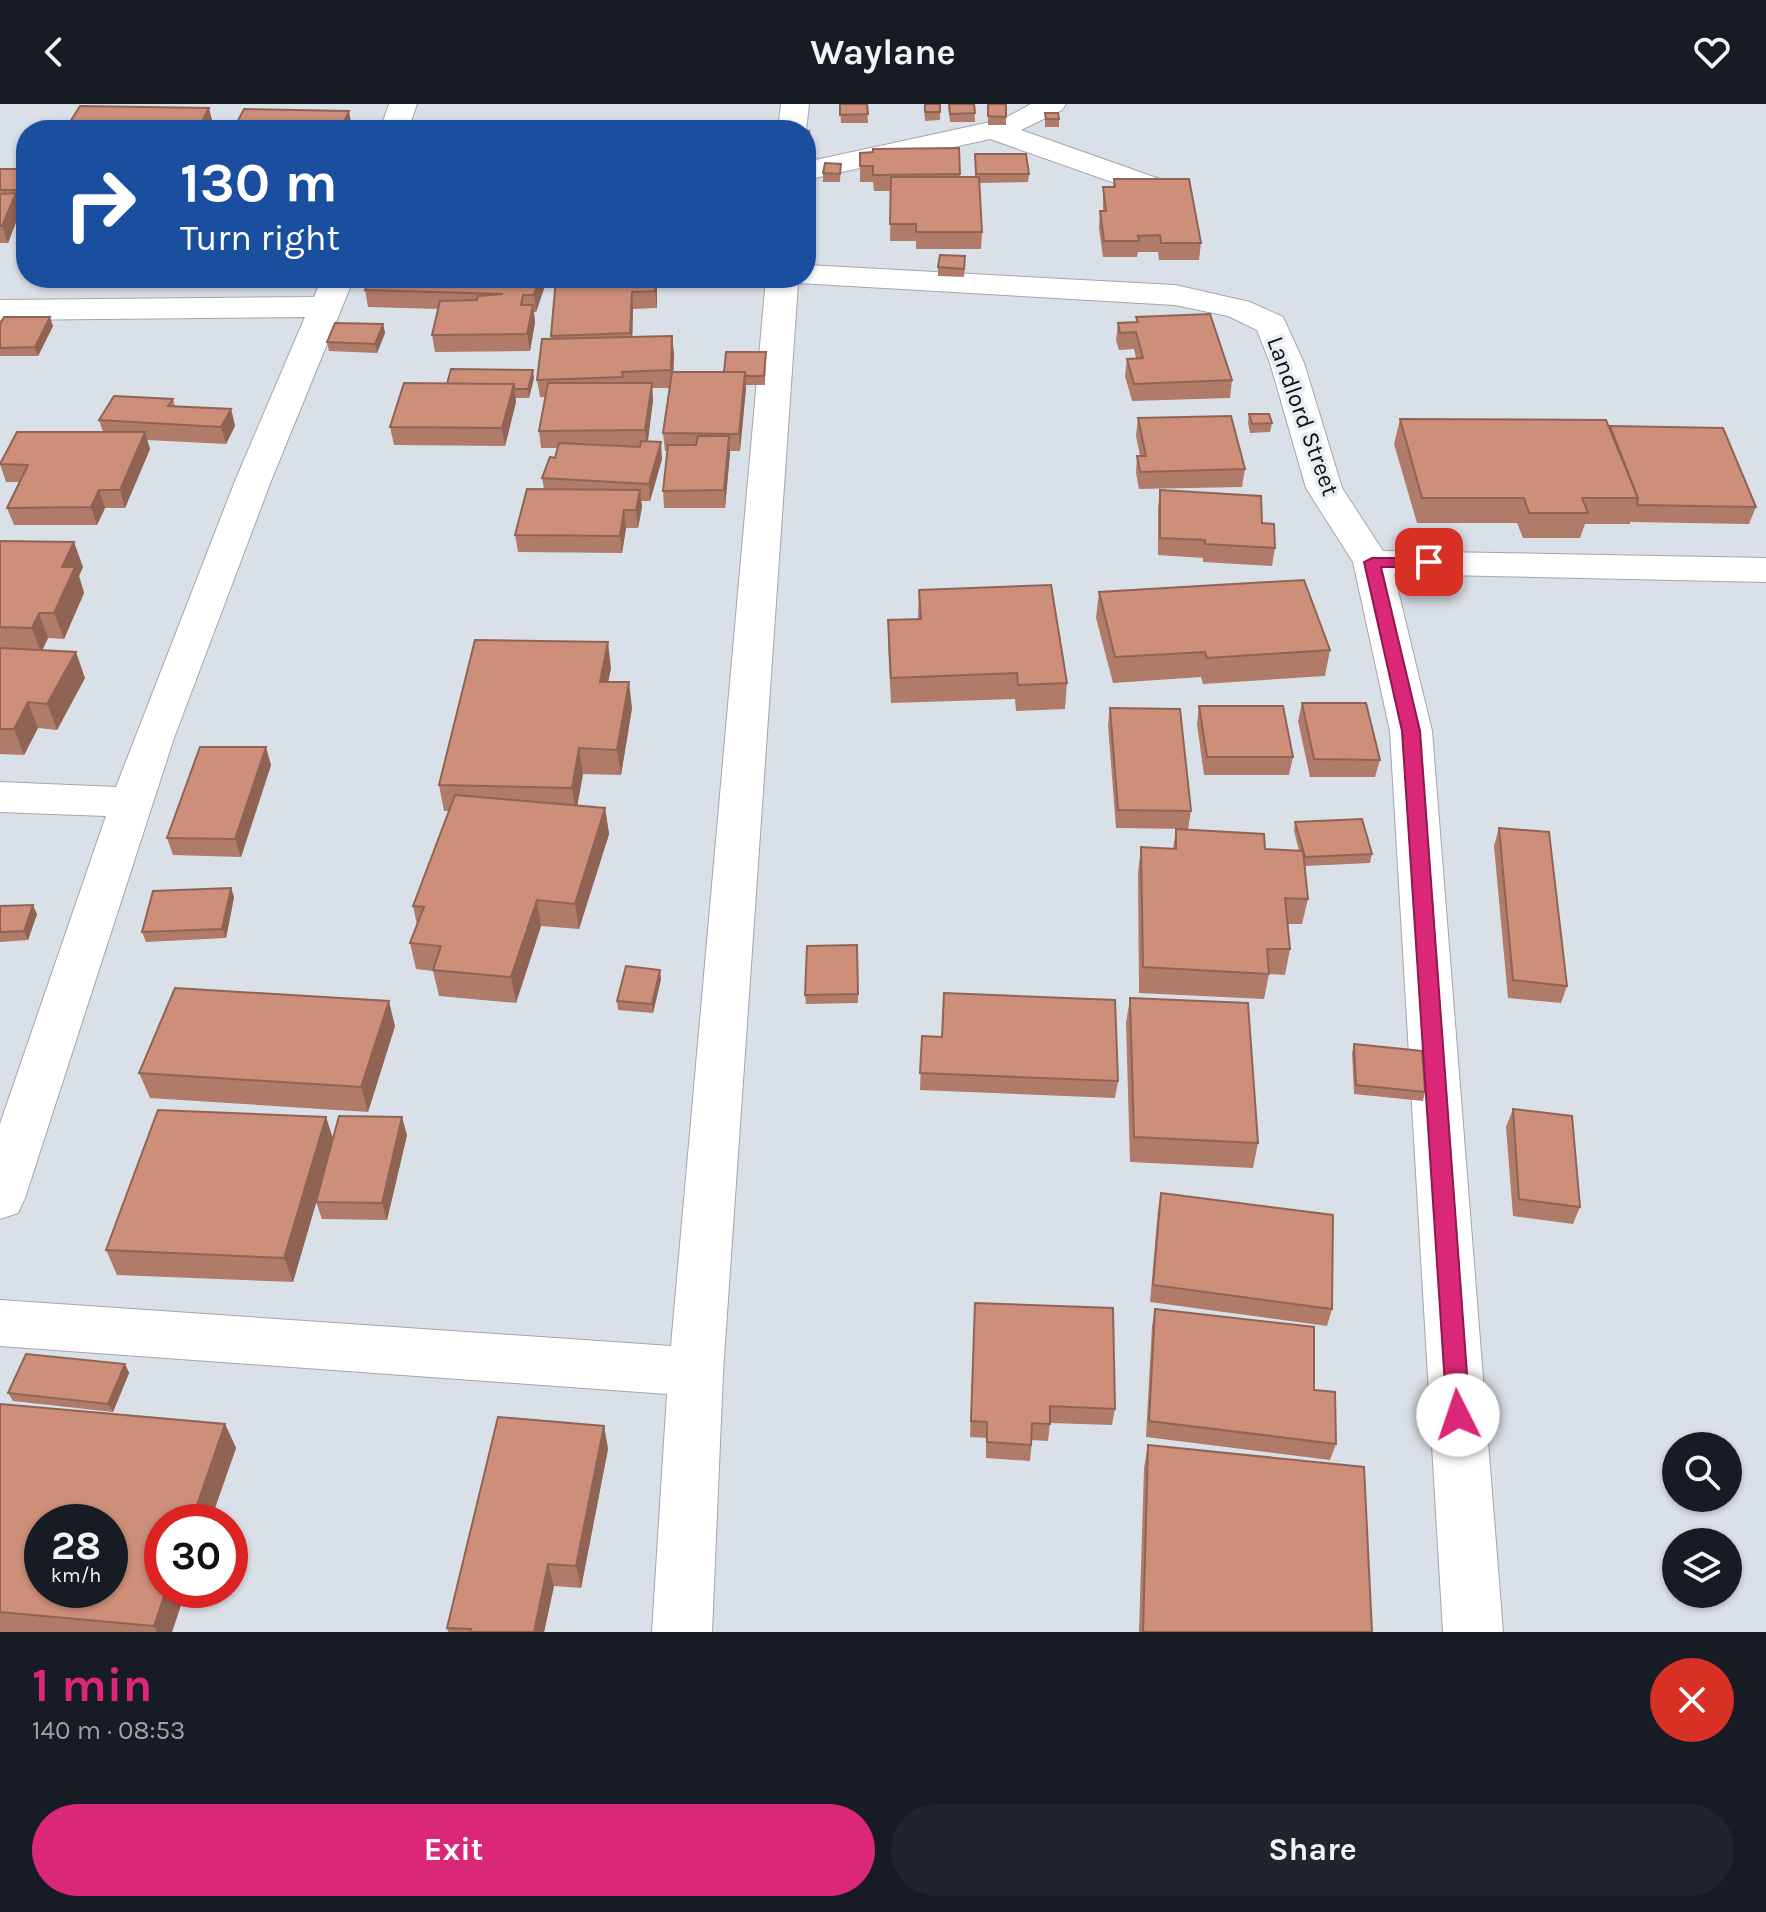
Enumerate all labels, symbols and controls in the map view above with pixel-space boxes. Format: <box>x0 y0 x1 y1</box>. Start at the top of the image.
icon: back <box>32 30 76 74</box>
icon: heart <box>1690 30 1734 74</box>
text: Waylane <box>810 31 956 73</box>
text: 130 m <box>180 150 338 215</box>
icon: right <box>48 152 152 256</box>
text: Turn right <box>180 217 340 259</box>
street label: Landlord Street <box>1261 333 1345 499</box>
pin <box>1395 528 1463 596</box>
icon: arrive <box>1407 540 1451 584</box>
position arrow <box>1416 1373 1500 1457</box>
map controls <box>1662 1432 1742 1608</box>
button: search <box>1662 1432 1742 1512</box>
speed limit sign: 30 <box>144 1504 248 1608</box>
text: 28 <box>51 1522 101 1569</box>
button: layers <box>1662 1528 1742 1608</box>
text: km/h <box>51 1564 101 1587</box>
text: 1 min <box>32 1657 152 1713</box>
button: close <box>1650 1658 1734 1742</box>
text: 140 m · 08:53 <box>32 1715 185 1746</box>
button: Exit <box>32 1804 875 1896</box>
button: Share <box>891 1804 1734 1896</box>

